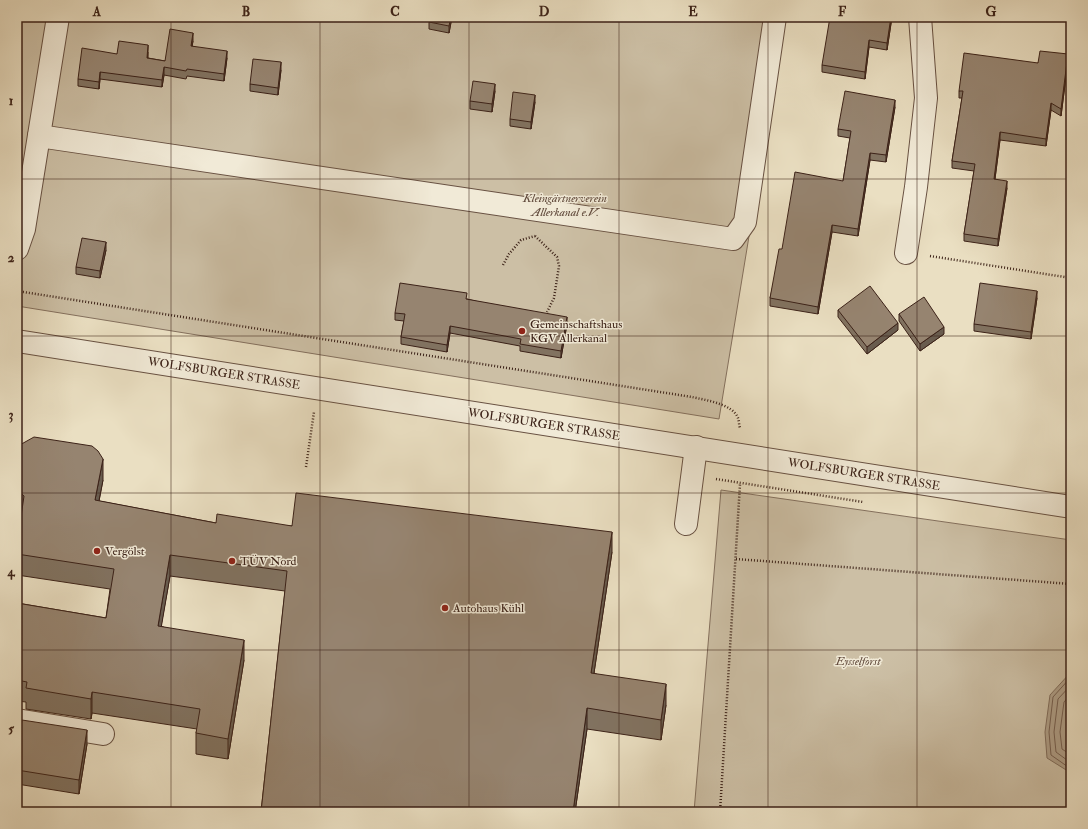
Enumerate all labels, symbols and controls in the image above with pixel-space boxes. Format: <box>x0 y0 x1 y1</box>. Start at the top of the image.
text: A <box>92 4 102 20</box>
text: B <box>242 4 250 20</box>
text: C <box>390 4 400 20</box>
text: D <box>539 4 550 20</box>
text: E <box>688 4 698 20</box>
text: F <box>838 4 847 20</box>
text: G <box>986 4 997 20</box>
text: 1 <box>9 93 14 109</box>
park label: Kleingärtnerverein Allerkanal e.V. <box>522 191 607 220</box>
text: 2 <box>8 250 15 266</box>
place label: Gemeinschaftshaus KGV Allerkanal <box>530 317 622 346</box>
marker: Gemeinschaftshaus KGV Allerkanal <box>517 326 527 336</box>
street label: WOLFSBURGER STRASSE <box>146 354 302 393</box>
street label: WOLFSBURGER STRASSE <box>466 405 622 444</box>
text: 3 <box>9 407 14 423</box>
street label: WOLFSBURGER STRASSE <box>786 455 942 494</box>
place label: Vergölst <box>105 544 145 559</box>
marker: Vergölst <box>92 546 102 556</box>
place label: TÜV Nord <box>240 554 297 569</box>
marker: TÜV Nord <box>227 556 237 566</box>
text: 4 <box>6 564 15 580</box>
place label: Autohaus Kühl <box>452 601 524 616</box>
marker: Autohaus Kühl <box>440 603 450 613</box>
park label: Eysselforst <box>834 654 881 669</box>
text: 5 <box>8 721 14 737</box>

